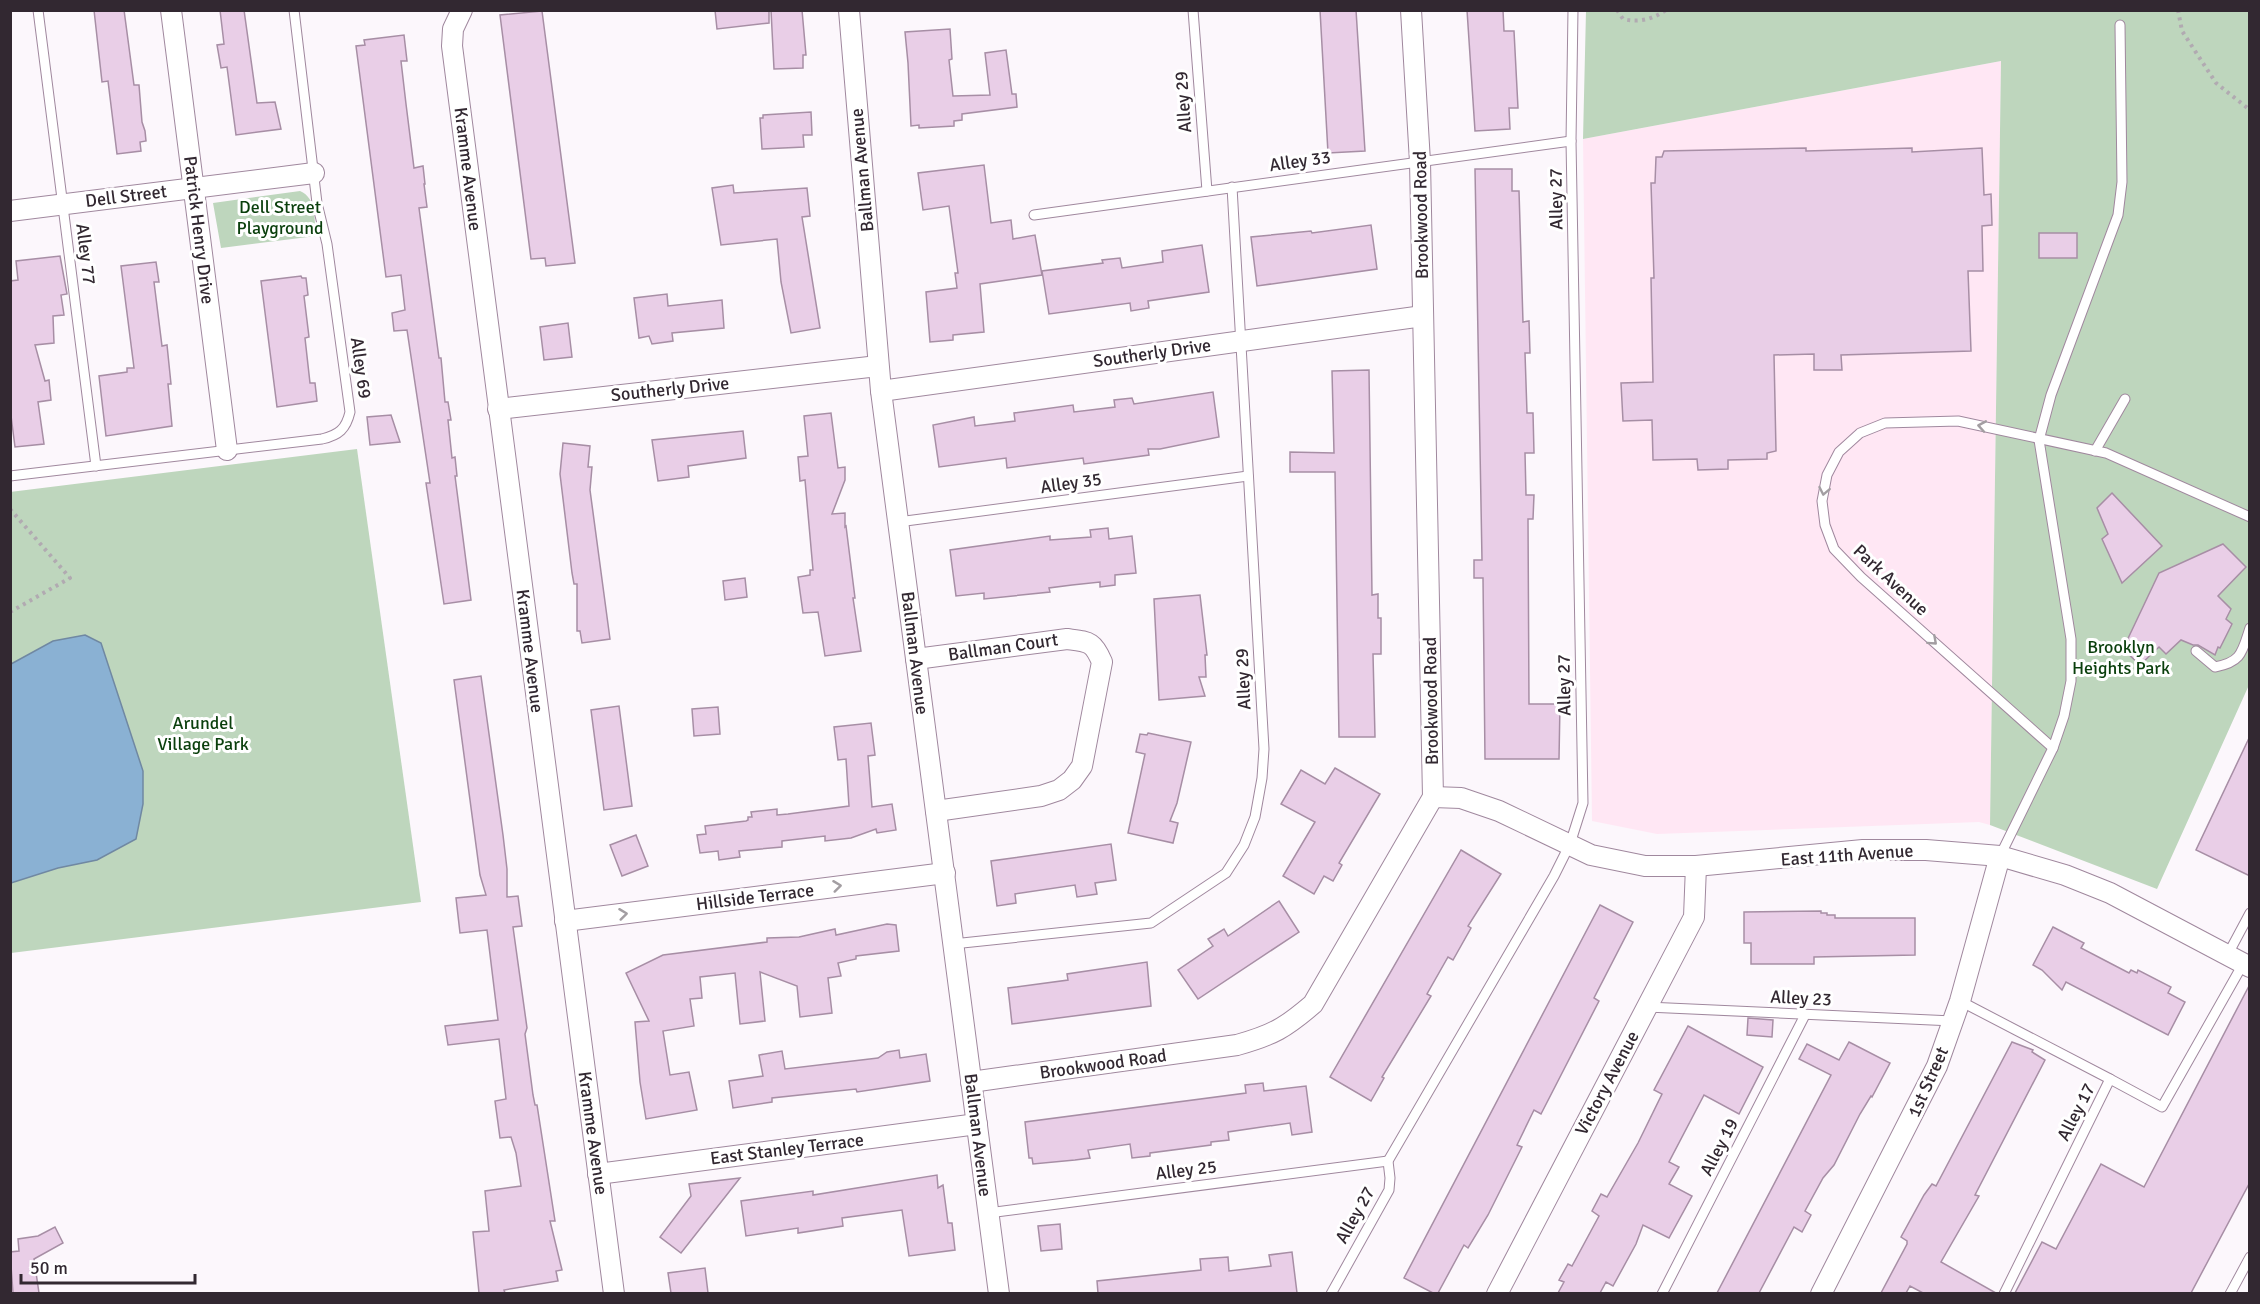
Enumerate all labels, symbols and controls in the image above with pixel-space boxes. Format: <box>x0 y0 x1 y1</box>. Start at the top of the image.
street label: Alley 29 <box>1170 70 1196 134</box>
street label: Kramme Avenue <box>450 106 486 232</box>
street label: Ballman Avenue <box>846 107 878 233</box>
street label: Alley 33 <box>1268 146 1332 176</box>
street label: Brookwood Road <box>1409 151 1433 279</box>
street label: Patrick Henry Drive <box>179 155 219 305</box>
street label: Alley 27 <box>1544 168 1568 230</box>
street label: Dell Street <box>84 180 168 212</box>
park label: Dell Street Playground <box>236 196 324 239</box>
street label: Alley 77 <box>71 222 101 286</box>
street label: Southerly Drive <box>1092 334 1212 372</box>
street label: Alley 69 <box>346 336 376 400</box>
street label: Southerly Drive <box>610 372 730 406</box>
one-way arrow <box>1977 420 1987 433</box>
street label: Alley 35 <box>1039 468 1103 498</box>
one-way arrow <box>1818 485 1831 495</box>
street label: Park Avenue <box>1849 540 1933 620</box>
street label: Kramme Avenue <box>512 588 548 714</box>
street label: Ballman Avenue <box>897 590 933 716</box>
street label: Ballman Court <box>947 628 1059 666</box>
one-way arrow <box>1926 634 1936 645</box>
park label: Brooklyn Heights Park <box>2072 636 2170 679</box>
street label: Brookwood Road <box>1419 637 1443 765</box>
street label: Alley 29 <box>1230 648 1256 710</box>
street label: Alley 27 <box>1552 654 1576 716</box>
park label: Arundel Village Park <box>157 712 249 755</box>
street label: East 11th Avenue <box>1780 839 1914 871</box>
street label: Hillside Terrace <box>695 879 815 915</box>
one-way arrow <box>833 881 842 893</box>
one-way arrow <box>618 908 628 920</box>
street label: Alley 23 <box>1770 985 1832 1011</box>
street label: Victory Avenue <box>1570 1027 1644 1139</box>
street label: 1st Street <box>1903 1043 1953 1121</box>
street label: Brookwood Road <box>1038 1044 1168 1084</box>
street label: Kramme Avenue <box>573 1070 613 1196</box>
street label: Ballman Avenue <box>960 1072 996 1198</box>
street label: Alley 17 <box>2052 1080 2100 1144</box>
street label: Alley 19 <box>1695 1115 1743 1179</box>
street label: East Stanley Terrace <box>709 1129 865 1169</box>
street label: Alley 25 <box>1154 1155 1218 1185</box>
street label: Alley 27 <box>1330 1183 1380 1247</box>
scale bar <box>21 1247 195 1285</box>
text: 50 m <box>30 1257 68 1279</box>

